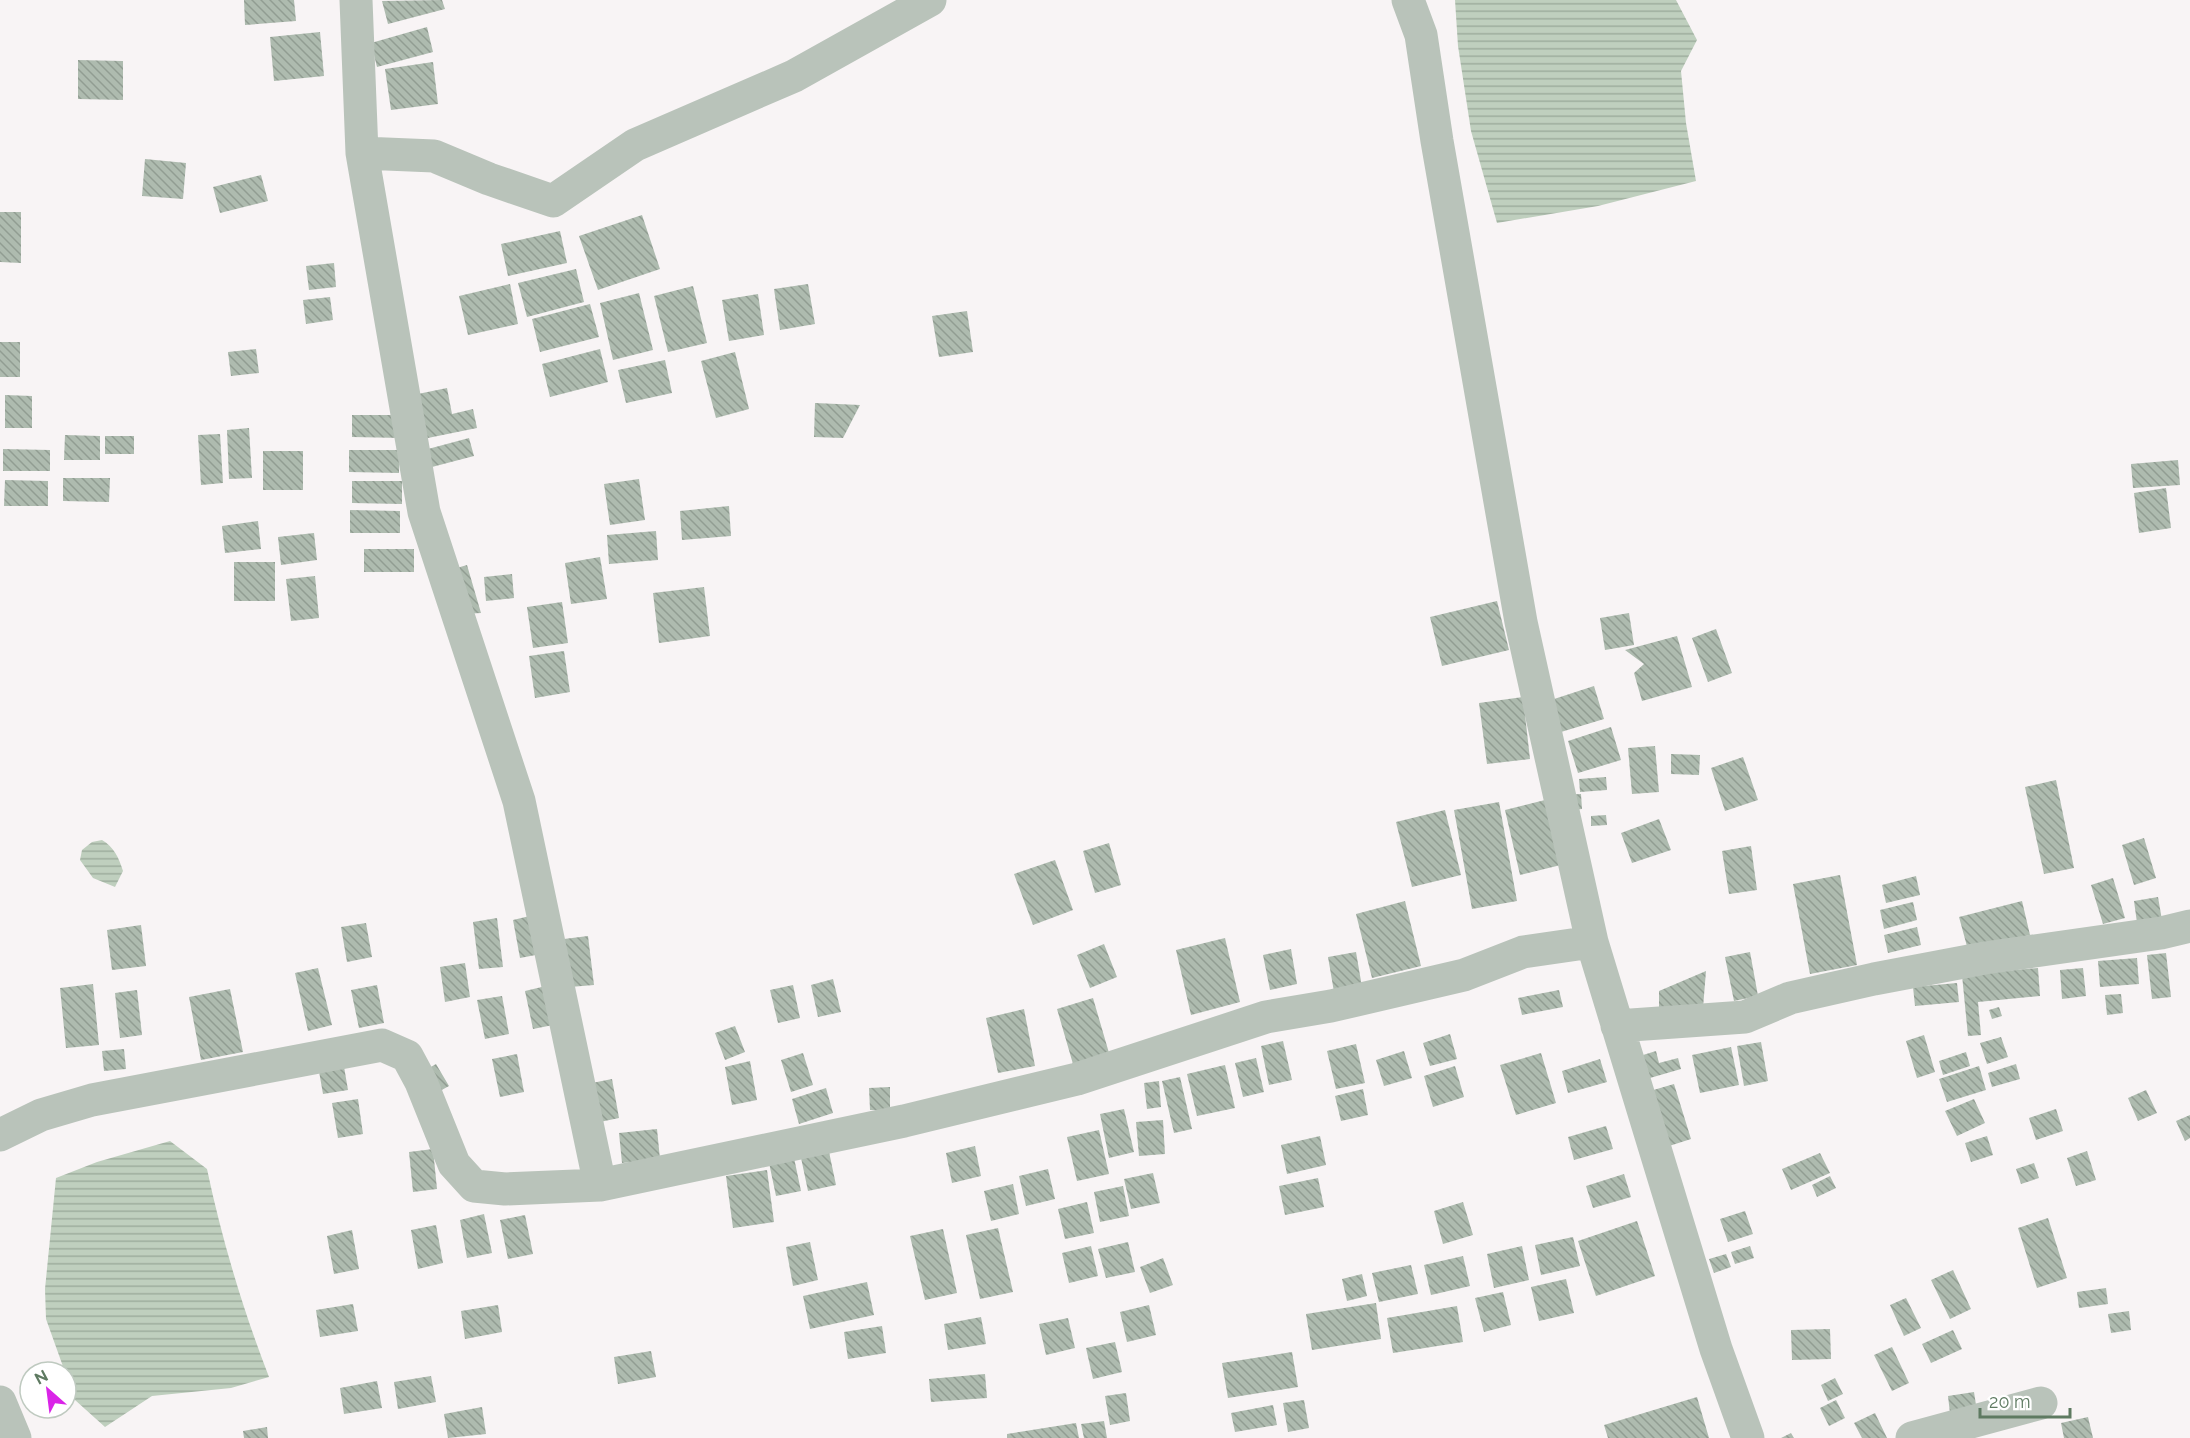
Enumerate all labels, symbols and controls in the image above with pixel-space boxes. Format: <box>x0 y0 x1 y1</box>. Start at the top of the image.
north arrow <box>18 1360 78 1420</box>
text: N <box>31 1366 51 1388</box>
scale bar <box>1980 1381 2070 1419</box>
text: 20 m <box>1989 1391 2031 1412</box>

